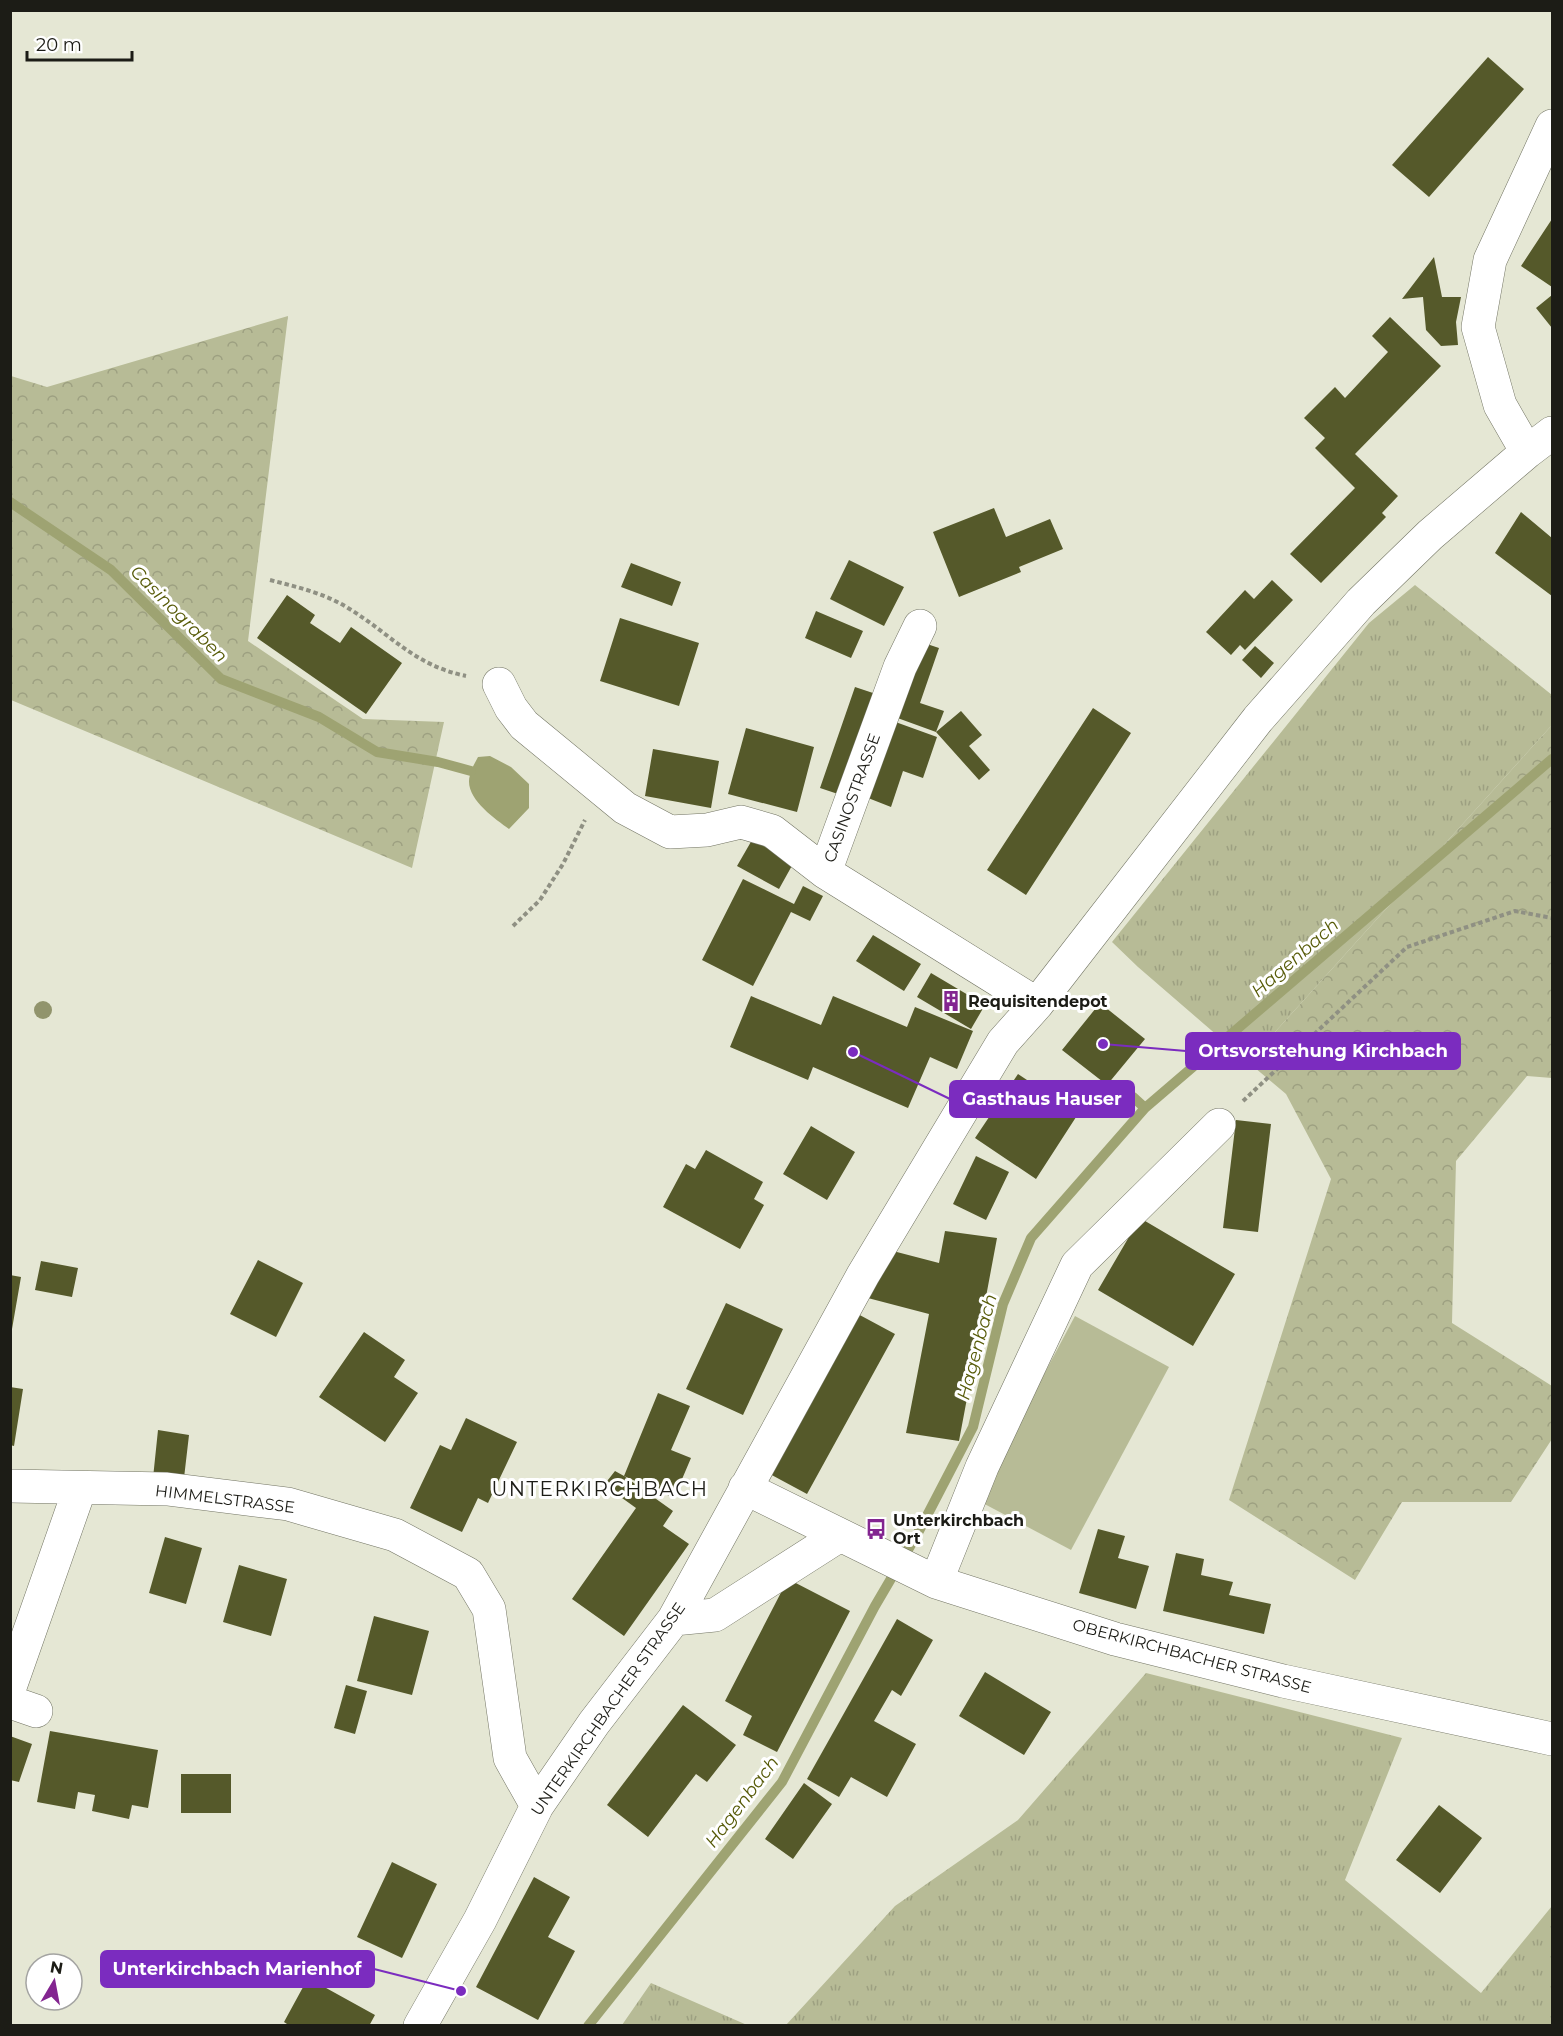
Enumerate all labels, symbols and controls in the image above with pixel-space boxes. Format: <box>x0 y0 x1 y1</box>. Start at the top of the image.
scale bar <box>27 24 132 62</box>
text: 20 m <box>36 34 82 56</box>
water label: Casinograben <box>126 561 232 667</box>
street label: CASINOSTRASSE <box>820 731 884 865</box>
water label: Hagenbach <box>1247 914 1343 1002</box>
building icon: Requisitendepot <box>939 989 963 1013</box>
place label: Requisitendepot <box>968 992 1108 1011</box>
callout: Ortsvorstehung Kirchbach <box>1186 1033 1460 1069</box>
text: Ortsvorstehung Kirchbach <box>1198 1040 1448 1062</box>
callout: Gasthaus Hauser <box>950 1081 1134 1117</box>
text: Gasthaus Hauser <box>962 1088 1122 1110</box>
water label: Hagenbach <box>952 1292 1002 1402</box>
district label: UNTERKIRCHBACH <box>491 1477 709 1501</box>
street label: HIMMELSTRASSE <box>154 1481 296 1517</box>
place label: Unterkirchbach Ort <box>893 1511 1024 1548</box>
bus stop icon: Unterkirchbach Ort <box>864 1517 888 1541</box>
street label: UNTERKIRCHBACHER STRASSE <box>527 1599 689 1819</box>
street label: OBERKIRCHBACHER STRASSE <box>1071 1615 1313 1697</box>
water label: Hagenbach <box>700 1752 784 1852</box>
callout: Unterkirchbach Marienhof <box>101 1951 374 1987</box>
north arrow <box>24 1952 84 2012</box>
text: N <box>48 1957 65 1978</box>
text: Unterkirchbach Marienhof <box>112 1958 363 1980</box>

